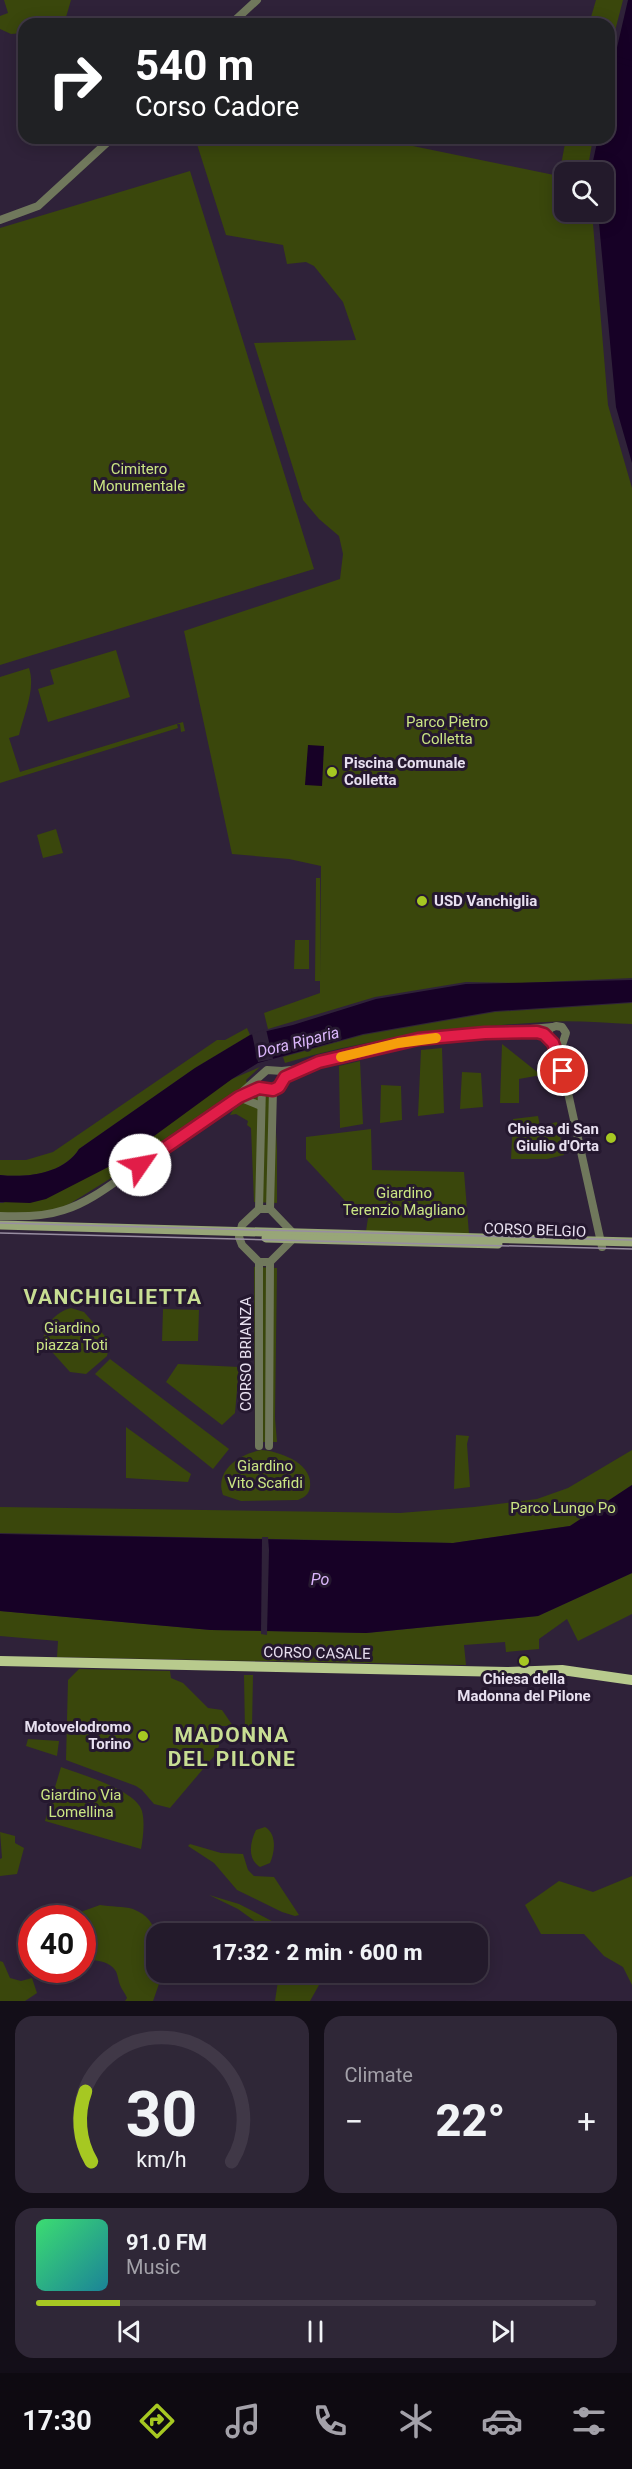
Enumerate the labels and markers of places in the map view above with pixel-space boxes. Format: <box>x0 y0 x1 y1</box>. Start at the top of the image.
place label: Piscina Comunale Colletta <box>344 754 465 789</box>
marker: Piscina Comunale Colletta <box>325 765 339 779</box>
place label: USD Vanchiglia <box>434 892 537 910</box>
marker: USD Vanchiglia <box>415 894 429 908</box>
pin <box>537 1045 588 1096</box>
place label: Chiesa di San Giulio d'Orta <box>507 1120 599 1155</box>
marker: Chiesa di San Giulio d'Orta <box>604 1131 618 1145</box>
marker: Chiesa della Madonna del Pilone <box>517 1654 531 1668</box>
place label: Chiesa della Madonna del Pilone <box>457 1670 591 1705</box>
place label: Motovelodromo Torino <box>24 1718 131 1753</box>
marker: Motovelodromo Torino <box>136 1729 150 1743</box>

